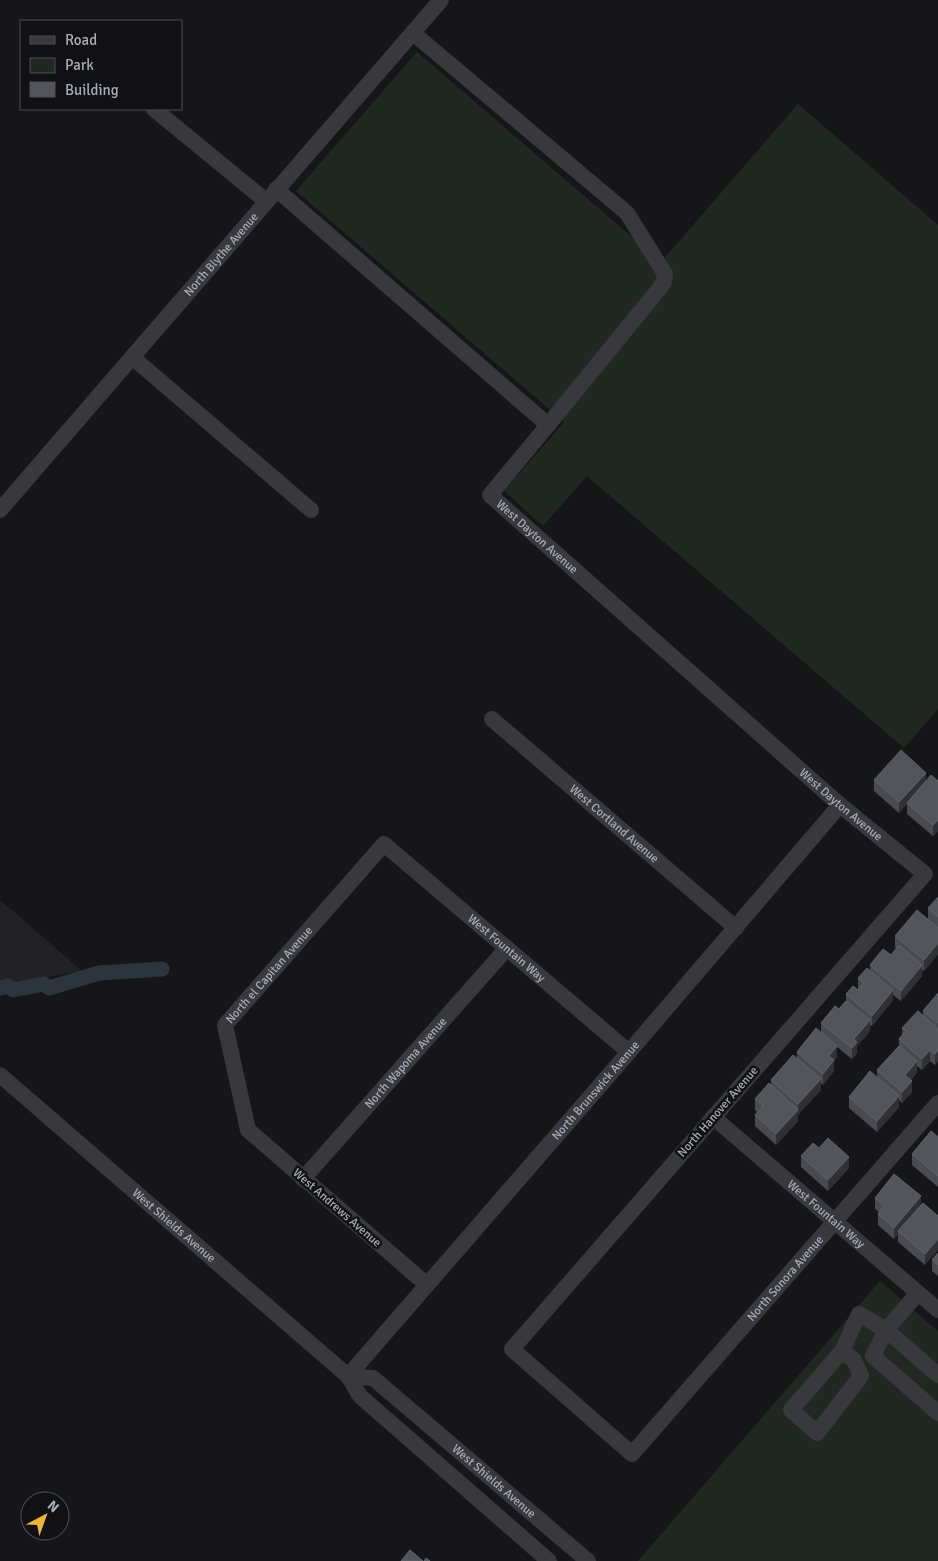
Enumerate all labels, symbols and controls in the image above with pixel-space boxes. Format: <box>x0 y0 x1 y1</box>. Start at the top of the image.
legend <box>20 20 182 110</box>
text: Road <box>65 31 97 49</box>
text: Park <box>65 56 94 74</box>
text: Building <box>65 81 119 99</box>
street label: North Blythe Avenue <box>181 209 261 299</box>
street label: West Dayton Avenue <box>493 497 581 577</box>
street label: West Dayton Avenue <box>796 765 886 844</box>
street label: West Cortland Avenue <box>567 781 662 866</box>
street label: West Fountain Way <box>465 911 549 986</box>
street label: North el Capitan Avenue <box>222 923 316 1027</box>
street label: North Wapoma Avenue <box>361 1014 450 1112</box>
street label: North Brunswick Avenue <box>549 1038 643 1143</box>
street label: North Hanover Avenue <box>675 1064 761 1160</box>
street label: West Andrews Avenue <box>290 1166 384 1250</box>
street label: West Fountain Way <box>784 1177 868 1252</box>
street label: West Shields Avenue <box>129 1185 219 1266</box>
street label: North Sonora Avenue <box>744 1232 827 1324</box>
street label: West Shields Avenue <box>449 1441 539 1521</box>
north arrow <box>20 1491 70 1541</box>
text: N <box>44 1497 62 1516</box>

